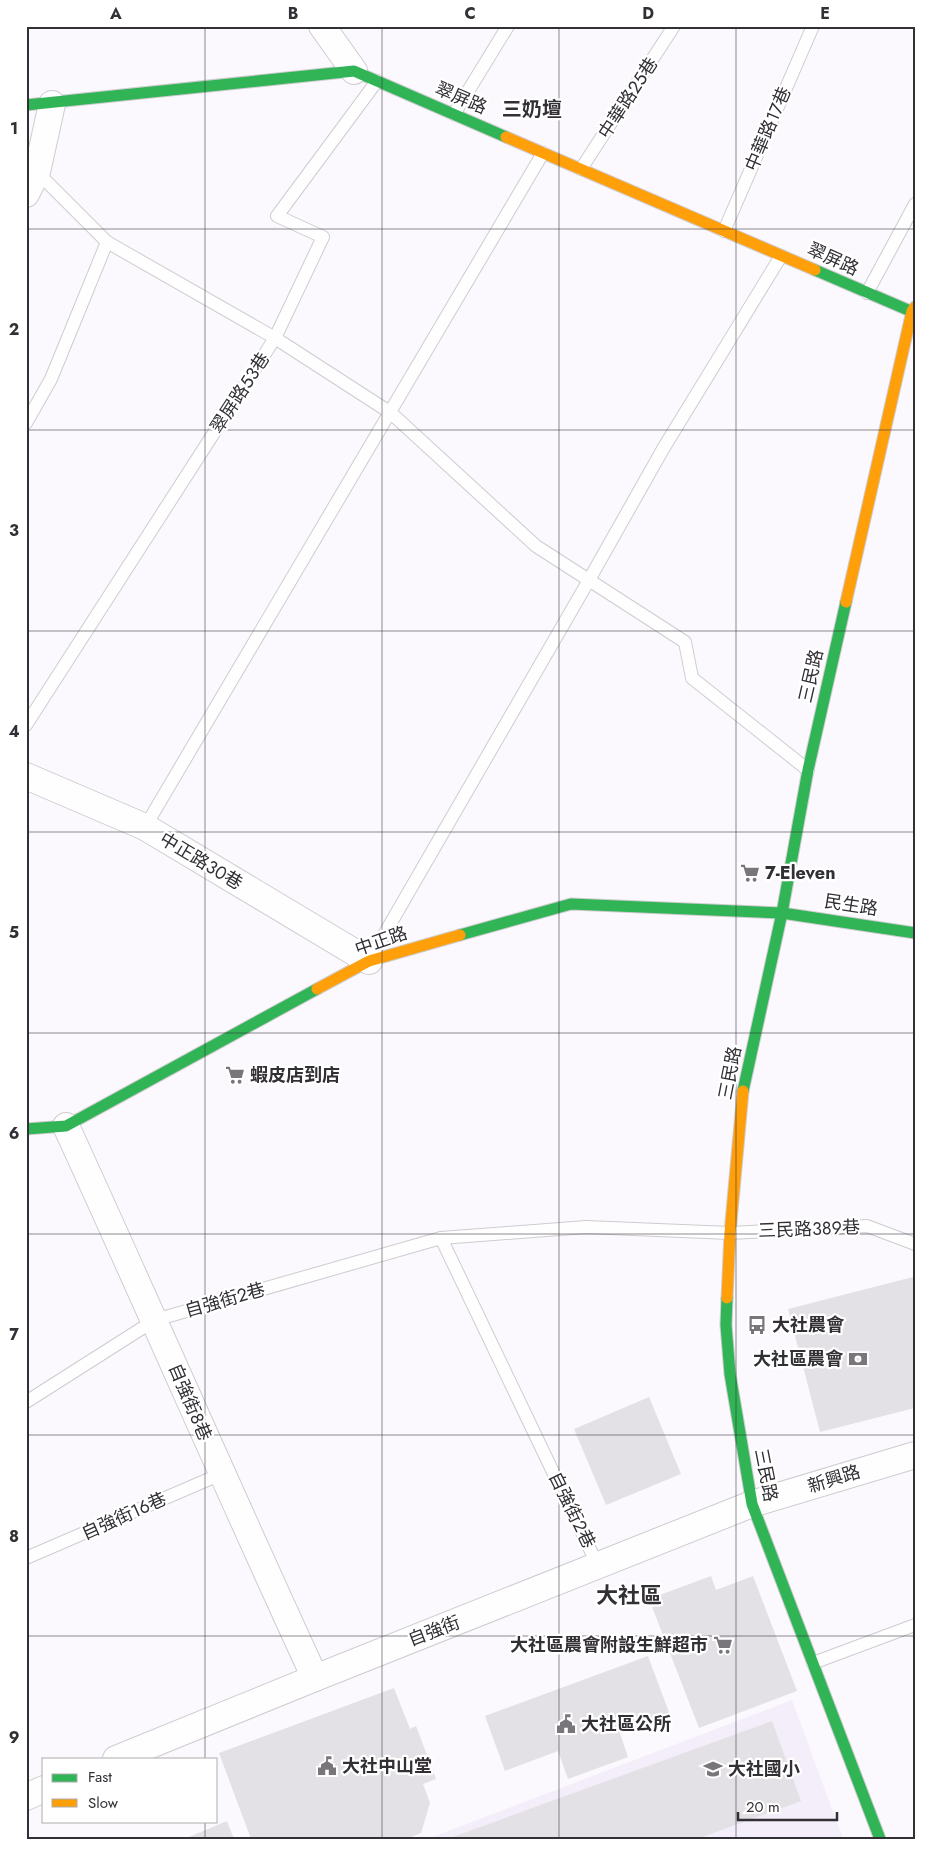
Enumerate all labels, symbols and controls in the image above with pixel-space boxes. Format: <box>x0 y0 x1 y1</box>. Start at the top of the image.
text: A <box>109 2 122 25</box>
text: B <box>288 2 298 25</box>
text: C <box>464 2 476 25</box>
text: D <box>642 2 654 25</box>
text: E <box>820 2 830 25</box>
street label: 中華路25巷 <box>592 52 664 144</box>
street label: 翠屏路 <box>431 75 491 121</box>
street label: 中華路17巷 <box>739 83 797 175</box>
district label: 三奶壇 <box>502 95 562 124</box>
text: 1 <box>10 117 18 140</box>
street label: 翠屏路 <box>803 236 863 282</box>
text: 2 <box>9 318 19 341</box>
street label: 翠屏路53巷 <box>204 347 276 439</box>
text: 3 <box>9 519 19 542</box>
street label: 三民路 <box>792 647 830 705</box>
text: 4 <box>8 720 20 743</box>
street label: 中正路30巷 <box>155 826 247 896</box>
place label: 7-Eleven <box>765 860 836 886</box>
supermarket icon: 7-Eleven <box>739 862 761 884</box>
street label: 民生路 <box>822 888 880 922</box>
street label: 中正路 <box>351 920 411 962</box>
text: 5 <box>9 921 19 944</box>
street label: 三民路 <box>712 1044 748 1102</box>
place label: 蝦皮店到店 <box>250 1062 340 1088</box>
supermarket icon: 蝦皮店到店 <box>224 1064 246 1086</box>
text: 6 <box>9 1122 19 1145</box>
street label: 三民路389巷 <box>758 1214 860 1244</box>
street label: 自強街2巷 <box>182 1276 268 1324</box>
place label: 大社農會 <box>772 1312 845 1338</box>
bus stop icon: 大社農會 <box>746 1314 768 1336</box>
text: 7 <box>9 1323 19 1346</box>
place label: 大社區農會 <box>753 1346 844 1372</box>
bank icon: 大社區農會 <box>847 1348 869 1370</box>
street label: 自強街8巷 <box>162 1359 218 1445</box>
street label: 三民路 <box>748 1446 784 1504</box>
street label: 新興路 <box>804 1459 864 1499</box>
street label: 自強街2巷 <box>542 1467 602 1553</box>
street label: 自強街16巷 <box>77 1486 171 1546</box>
text: 8 <box>9 1525 19 1548</box>
district label: 大社區 <box>596 1579 662 1611</box>
street label: 自強街 <box>404 1609 464 1653</box>
place label: 大社區農會附設生鮮超市 <box>510 1632 708 1658</box>
supermarket icon: 大社區農會附設生鮮超市 <box>712 1634 734 1656</box>
place label: 大社區公所 <box>581 1711 671 1737</box>
public building icon: 大社區公所 <box>555 1713 577 1735</box>
text: 9 <box>9 1726 19 1749</box>
place label: 大社中山堂 <box>342 1753 432 1779</box>
public building icon: 大社中山堂 <box>316 1755 338 1777</box>
place label: 大社國小 <box>728 1756 800 1782</box>
legend <box>42 1758 218 1822</box>
school or university icon: 大社國小 <box>702 1758 724 1780</box>
text: Fast <box>88 1766 112 1788</box>
scale bar <box>738 1790 837 1822</box>
text: Slow <box>88 1792 119 1814</box>
text: 20 m <box>746 1796 780 1818</box>

